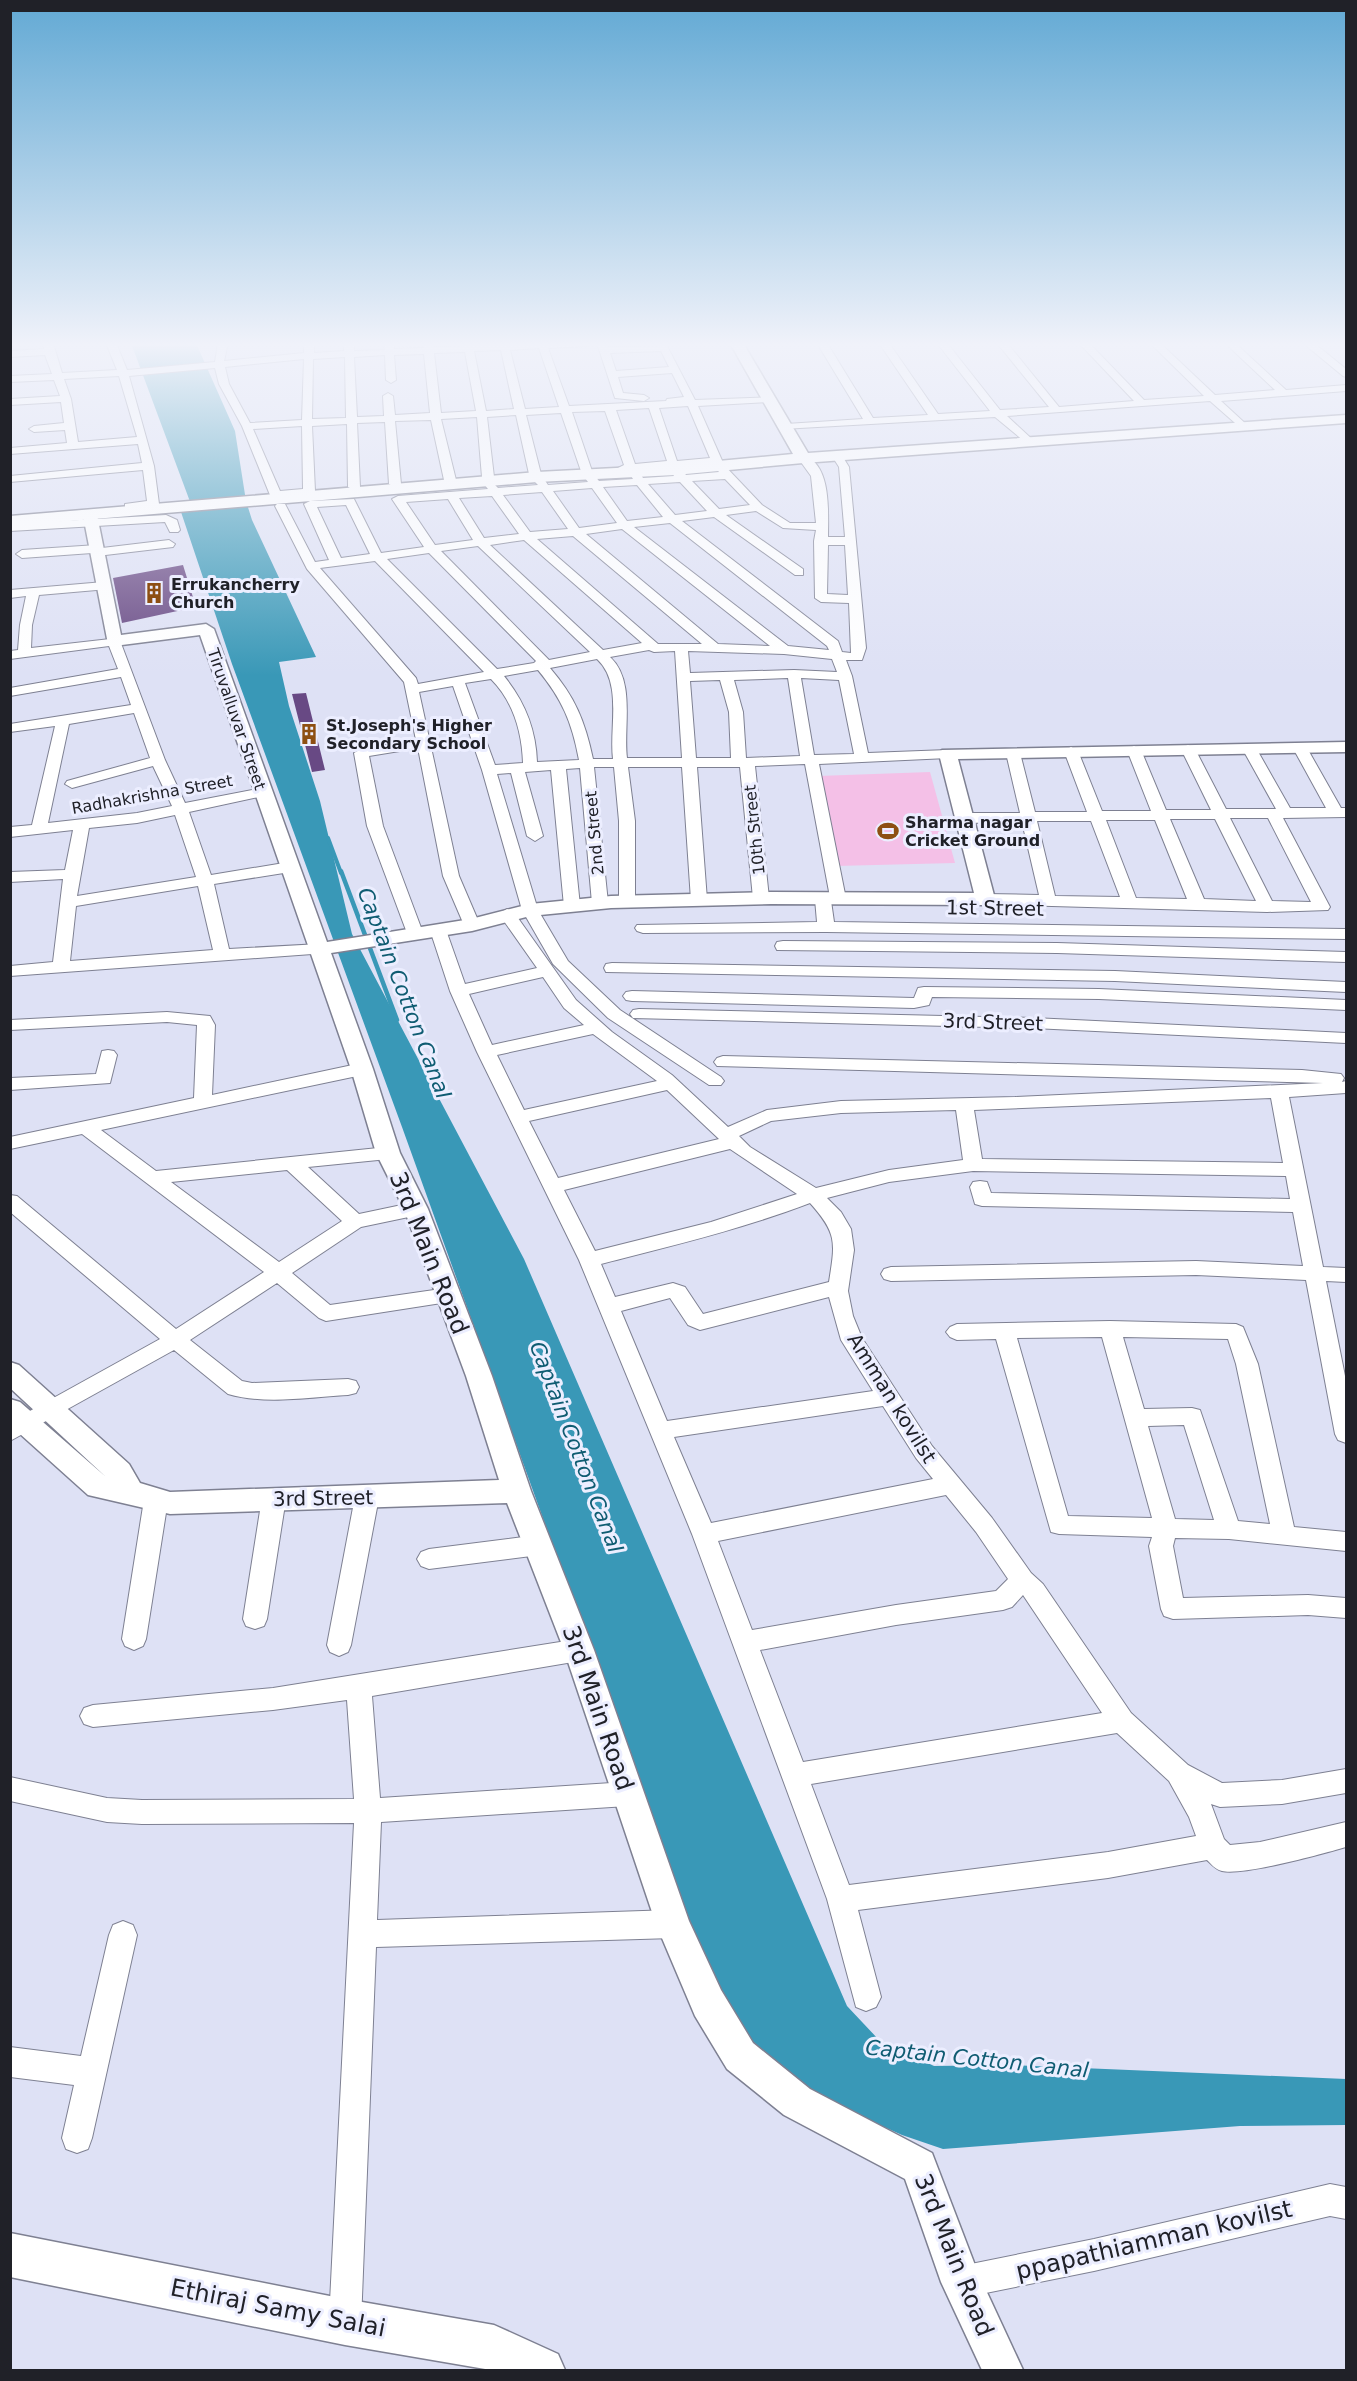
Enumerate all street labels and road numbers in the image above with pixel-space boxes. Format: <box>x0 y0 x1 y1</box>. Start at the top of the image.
street label: Tiruvalluvar Street <box>203 645 270 792</box>
street label: Radhakrishna Street <box>70 771 234 818</box>
street label: 10th Street <box>740 784 769 876</box>
street label: 2nd Street <box>581 790 608 876</box>
street label: 1st Street <box>946 895 1044 921</box>
street label: 3rd Street <box>942 1008 1044 1036</box>
street label: 3rd Main Road <box>384 1168 474 1338</box>
street label: Amman kovilst <box>843 1329 942 1467</box>
street label: 3rd Street <box>273 1485 374 1511</box>
street label: 3rd Main Road <box>557 1622 639 1794</box>
street label: 3rd Main Road <box>909 2170 999 2340</box>
street label: ppapathiamman kovilst <box>1013 2195 1295 2285</box>
street label: Ethiraj Samy Salai <box>168 2273 388 2343</box>

